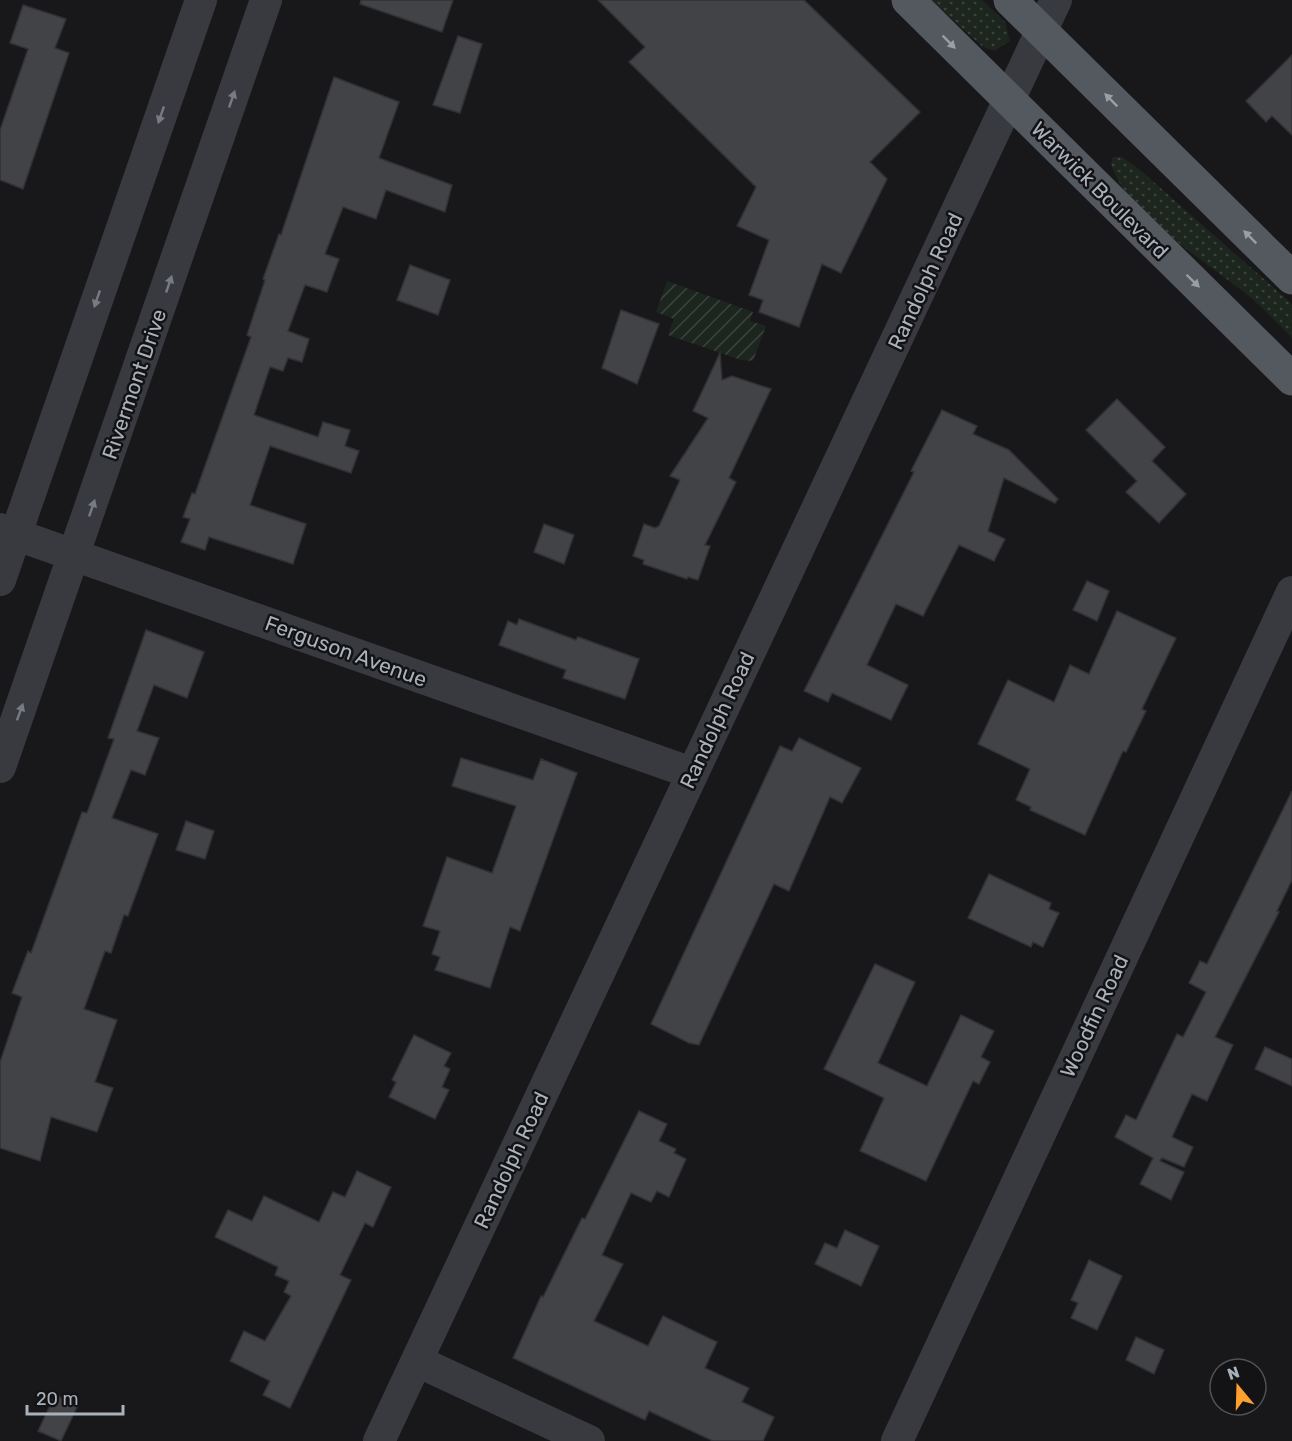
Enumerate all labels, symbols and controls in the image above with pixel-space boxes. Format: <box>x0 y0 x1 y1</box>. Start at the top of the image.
one-way arrow <box>942 34 956 48</box>
one-way arrow <box>227 90 237 108</box>
one-way arrow <box>1105 93 1119 107</box>
one-way arrow <box>156 106 166 124</box>
street label: Warwick Boulevard <box>1026 116 1174 264</box>
street label: Randolph Road <box>882 209 968 353</box>
one-way arrow <box>1244 230 1258 244</box>
one-way arrow <box>1186 274 1200 288</box>
one-way arrow <box>164 275 174 293</box>
one-way arrow <box>92 290 102 308</box>
street label: Rivermont Drive <box>97 306 171 462</box>
one-way arrow <box>87 499 97 517</box>
street label: Ferguson Avenue <box>262 610 430 692</box>
street label: Randolph Road <box>674 648 760 792</box>
one-way arrow <box>15 702 25 720</box>
street label: Woodfin Road <box>1055 951 1133 1081</box>
street label: Randolph Road <box>468 1088 554 1232</box>
north arrow <box>1208 1357 1268 1417</box>
text: N <box>1225 1362 1242 1384</box>
scale bar <box>27 1378 123 1416</box>
text: 20 m <box>36 1388 78 1410</box>

